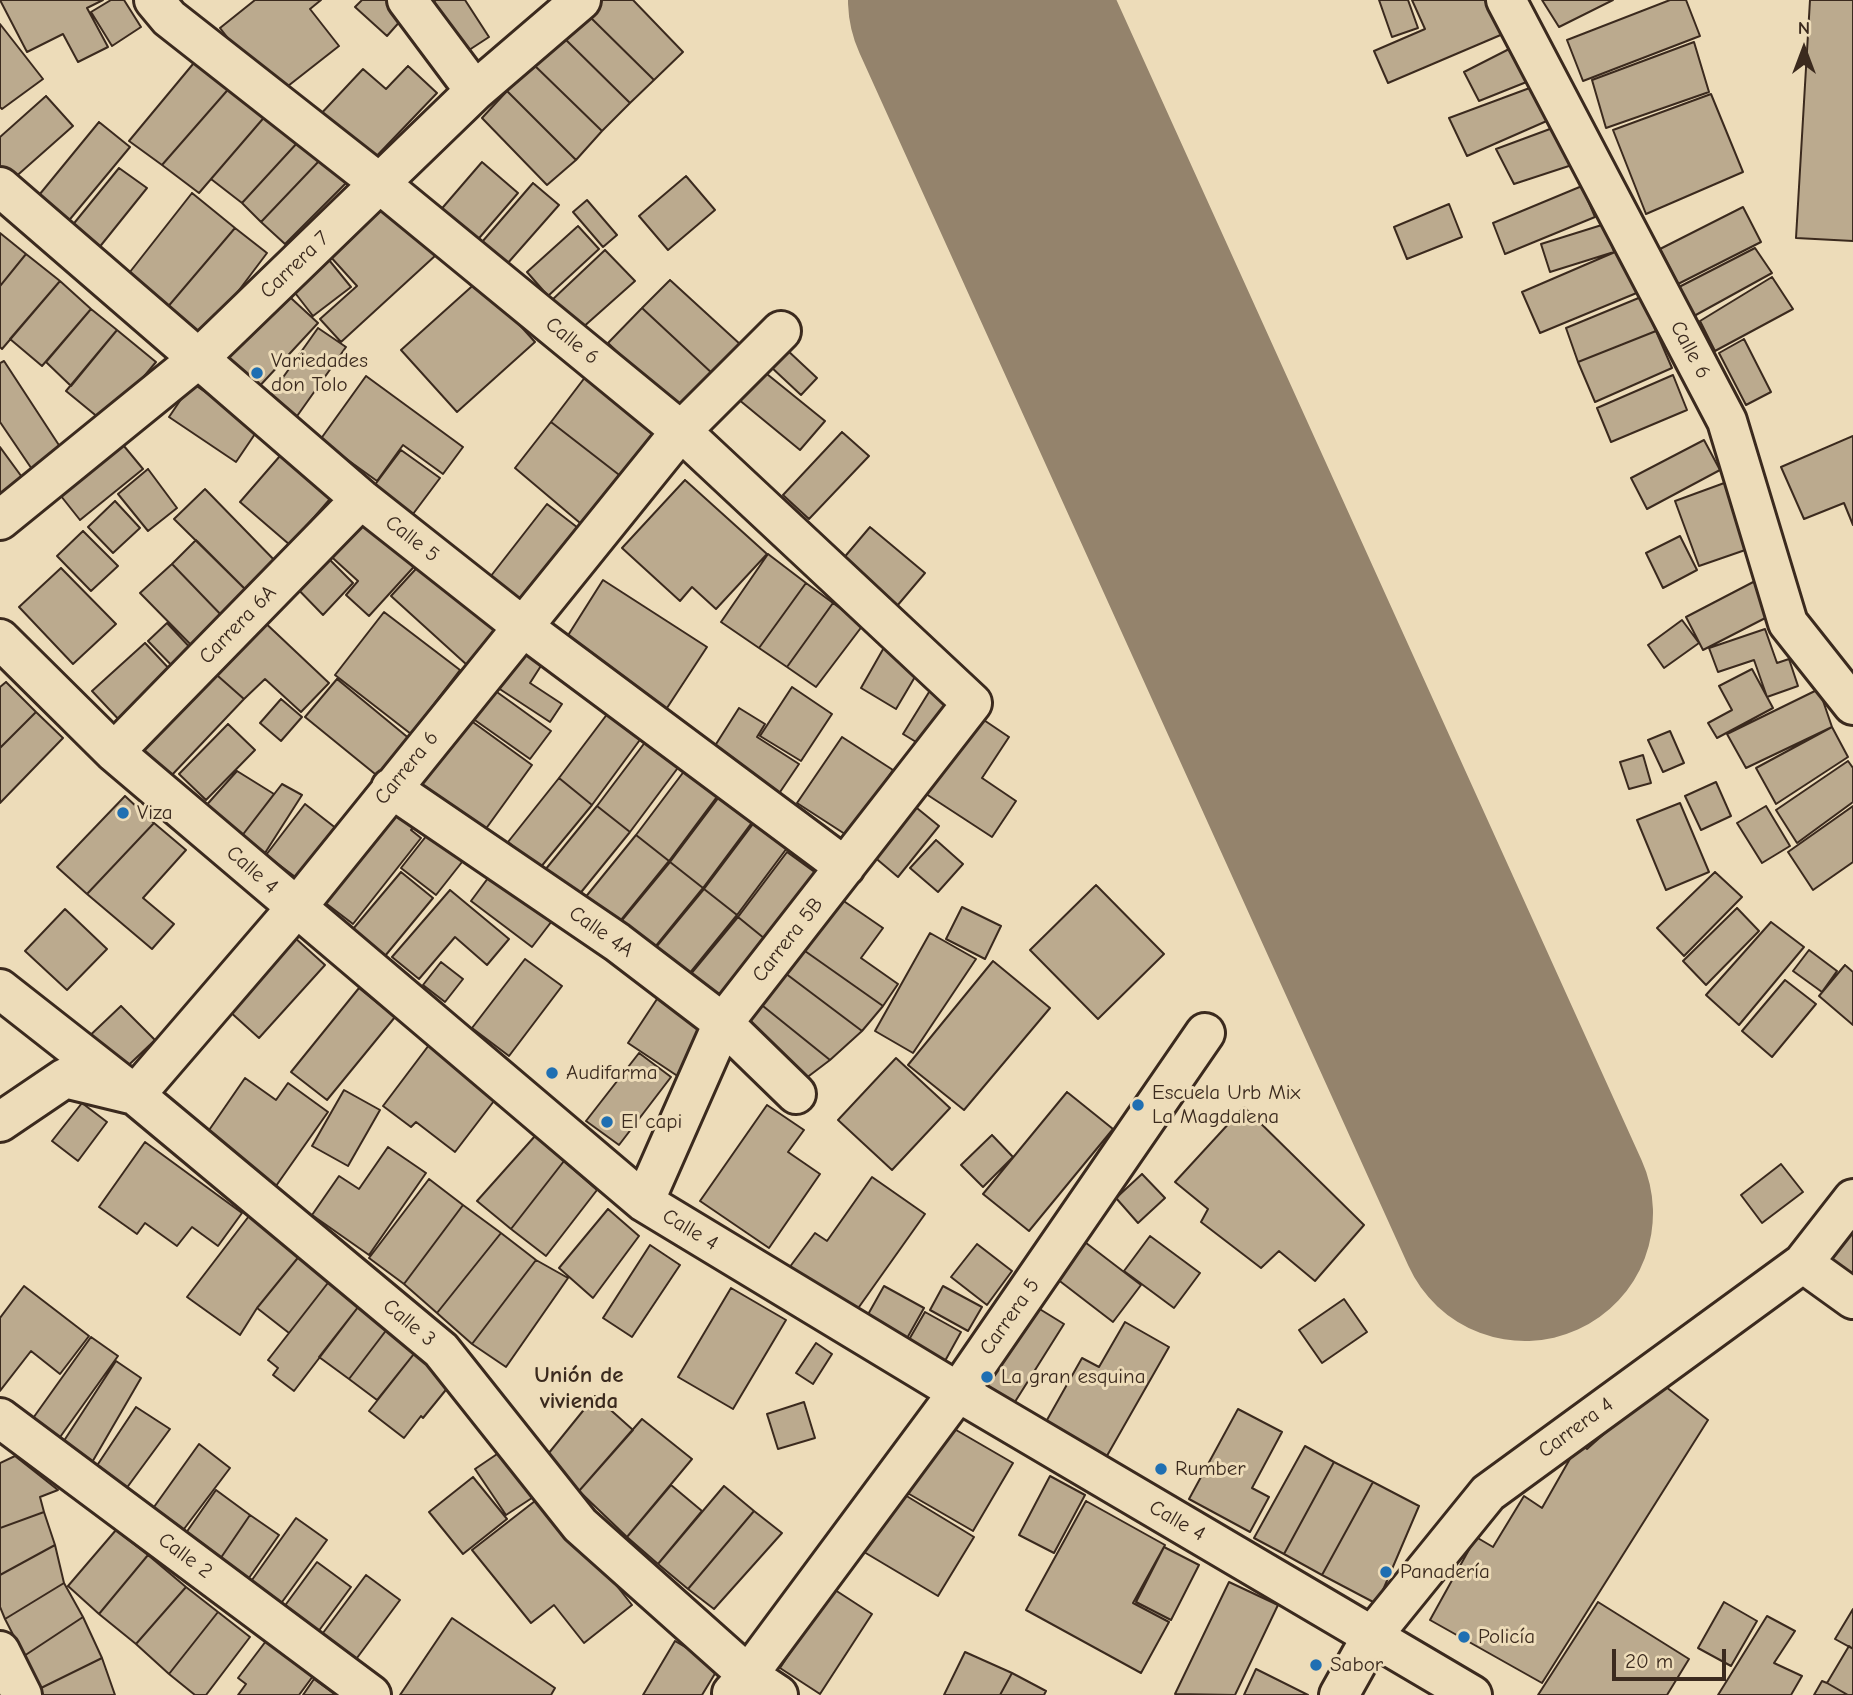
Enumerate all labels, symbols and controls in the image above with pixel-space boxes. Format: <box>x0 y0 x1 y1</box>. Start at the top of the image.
north arrow <box>1769 14 1839 84</box>
text: N <box>1798 17 1810 39</box>
street label: Carrera 7 <box>255 226 335 304</box>
street label: Calle 6 <box>540 312 604 370</box>
street label: Calle 6 <box>1664 317 1716 383</box>
place label: Variedades don Tolo <box>271 348 368 398</box>
marker: Variedades don Tolo <box>249 365 265 381</box>
street label: Calle 5 <box>380 510 444 568</box>
street label: Carrera 6A <box>194 580 282 670</box>
street label: Carrera 6 <box>370 726 444 810</box>
place label: Viza <box>137 800 172 826</box>
marker: Viza <box>115 805 131 821</box>
street label: Calle 4 <box>221 841 283 899</box>
street label: Carrera 5B <box>747 893 829 987</box>
street label: Calle 4A <box>564 901 638 963</box>
place label: Audifarma <box>566 1060 658 1086</box>
marker: Audifarma <box>544 1065 560 1081</box>
place label: Escuela Urb Mix La Magdalena <box>1152 1080 1301 1130</box>
marker: Escuela Urb Mix La Magdalena <box>1130 1097 1146 1113</box>
place label: El capi <box>621 1109 682 1135</box>
marker: El capi <box>599 1114 615 1130</box>
street label: Calle 4 <box>658 1204 722 1256</box>
street label: Carrera 5 <box>975 1274 1045 1360</box>
street label: Calle 3 <box>378 1294 440 1352</box>
district label: Unión de vivienda <box>534 1361 624 1415</box>
place label: La gran esquina <box>1001 1364 1146 1390</box>
marker: La gran esquina <box>979 1369 995 1385</box>
street label: Carrera 4 <box>1534 1392 1618 1464</box>
place label: Rumber <box>1175 1456 1246 1482</box>
marker: Rumber <box>1153 1461 1169 1477</box>
street label: Calle 4 <box>1144 1495 1210 1547</box>
street label: Calle 2 <box>153 1527 217 1585</box>
place label: Panadería <box>1400 1559 1490 1585</box>
marker: Panadería <box>1378 1564 1394 1580</box>
place label: Policía <box>1478 1624 1535 1650</box>
marker: Policía <box>1456 1629 1472 1645</box>
scale bar <box>1615 1636 1729 1680</box>
text: 20 m <box>1625 1649 1673 1673</box>
place label: Sabor <box>1330 1652 1383 1678</box>
marker: Sabor <box>1308 1657 1324 1673</box>

